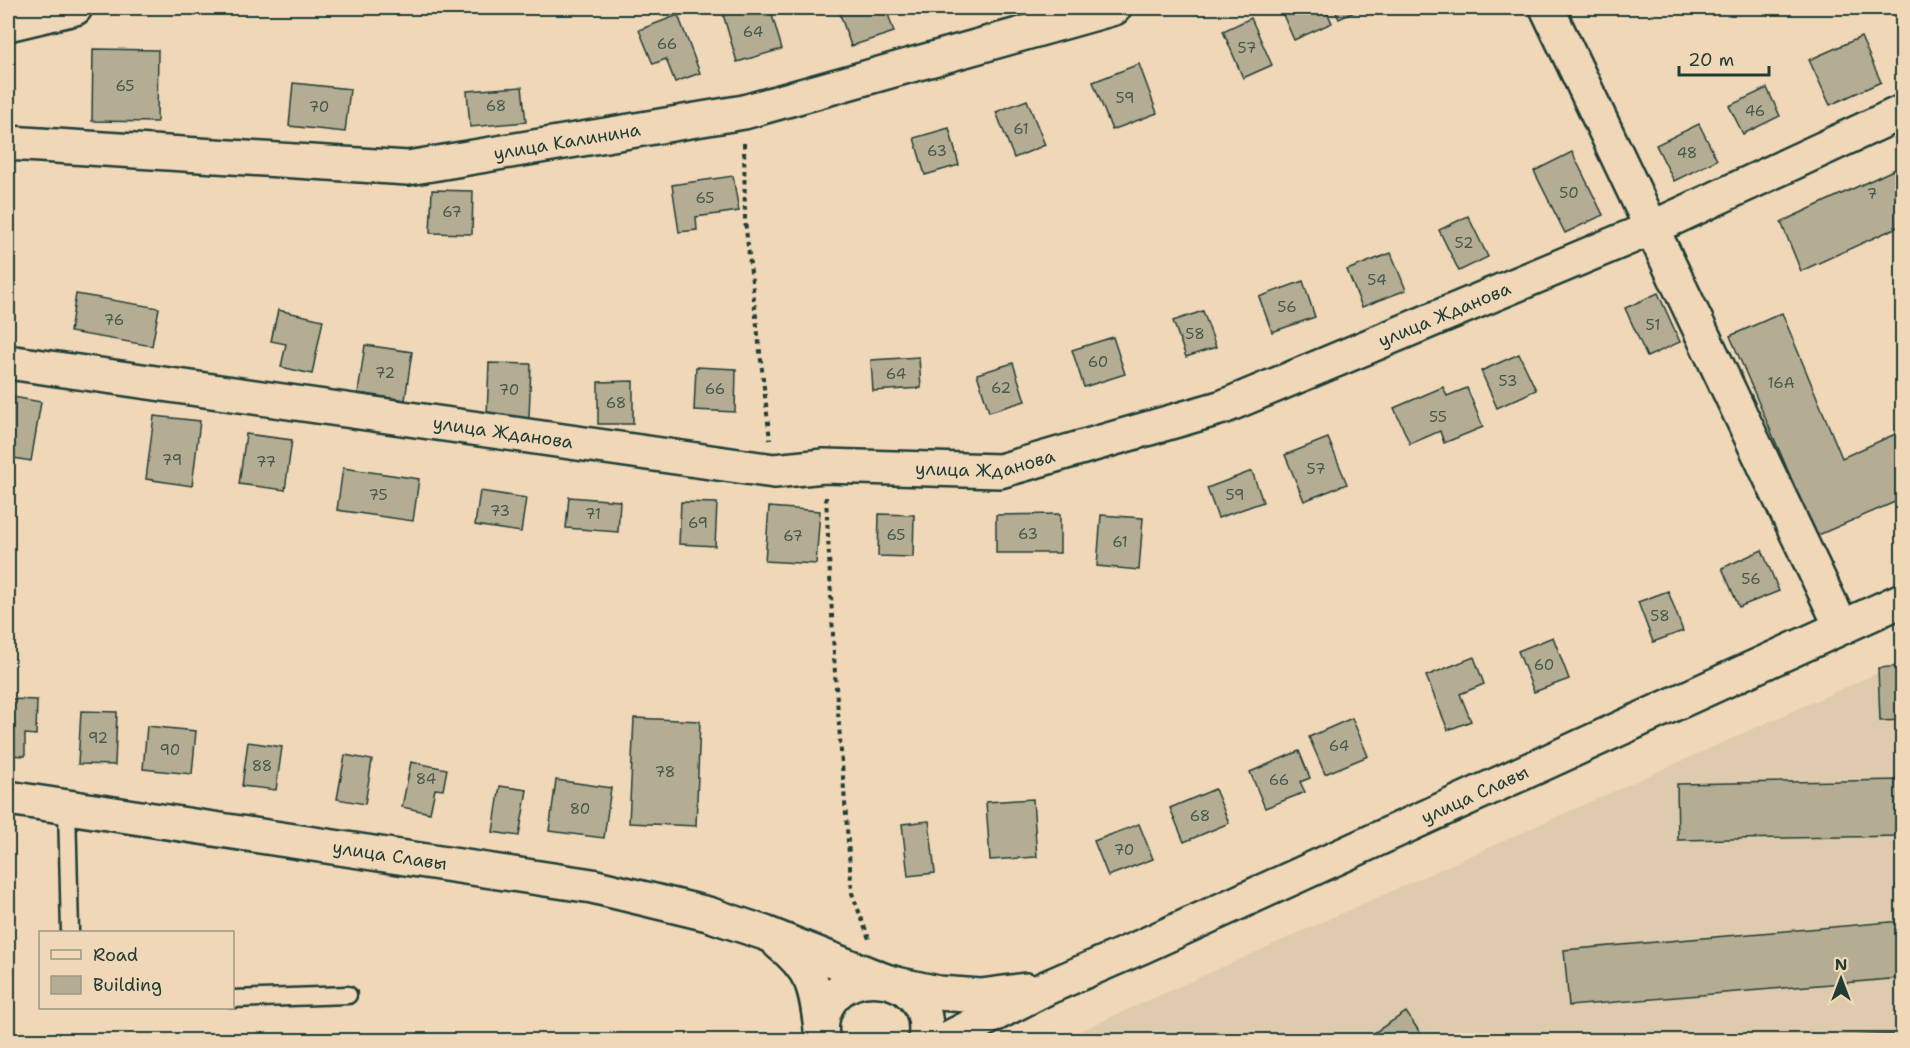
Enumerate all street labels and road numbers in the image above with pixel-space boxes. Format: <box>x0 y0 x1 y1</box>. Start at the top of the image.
street label: улица Калинина <box>492 117 642 166</box>
street label: улица Жданова <box>1375 276 1514 353</box>
street label: улица Жданова <box>431 411 575 454</box>
street label: улица Жданова <box>915 444 1058 483</box>
street label: улица Славы <box>1417 760 1532 830</box>
street label: улица Славы <box>331 835 449 876</box>

